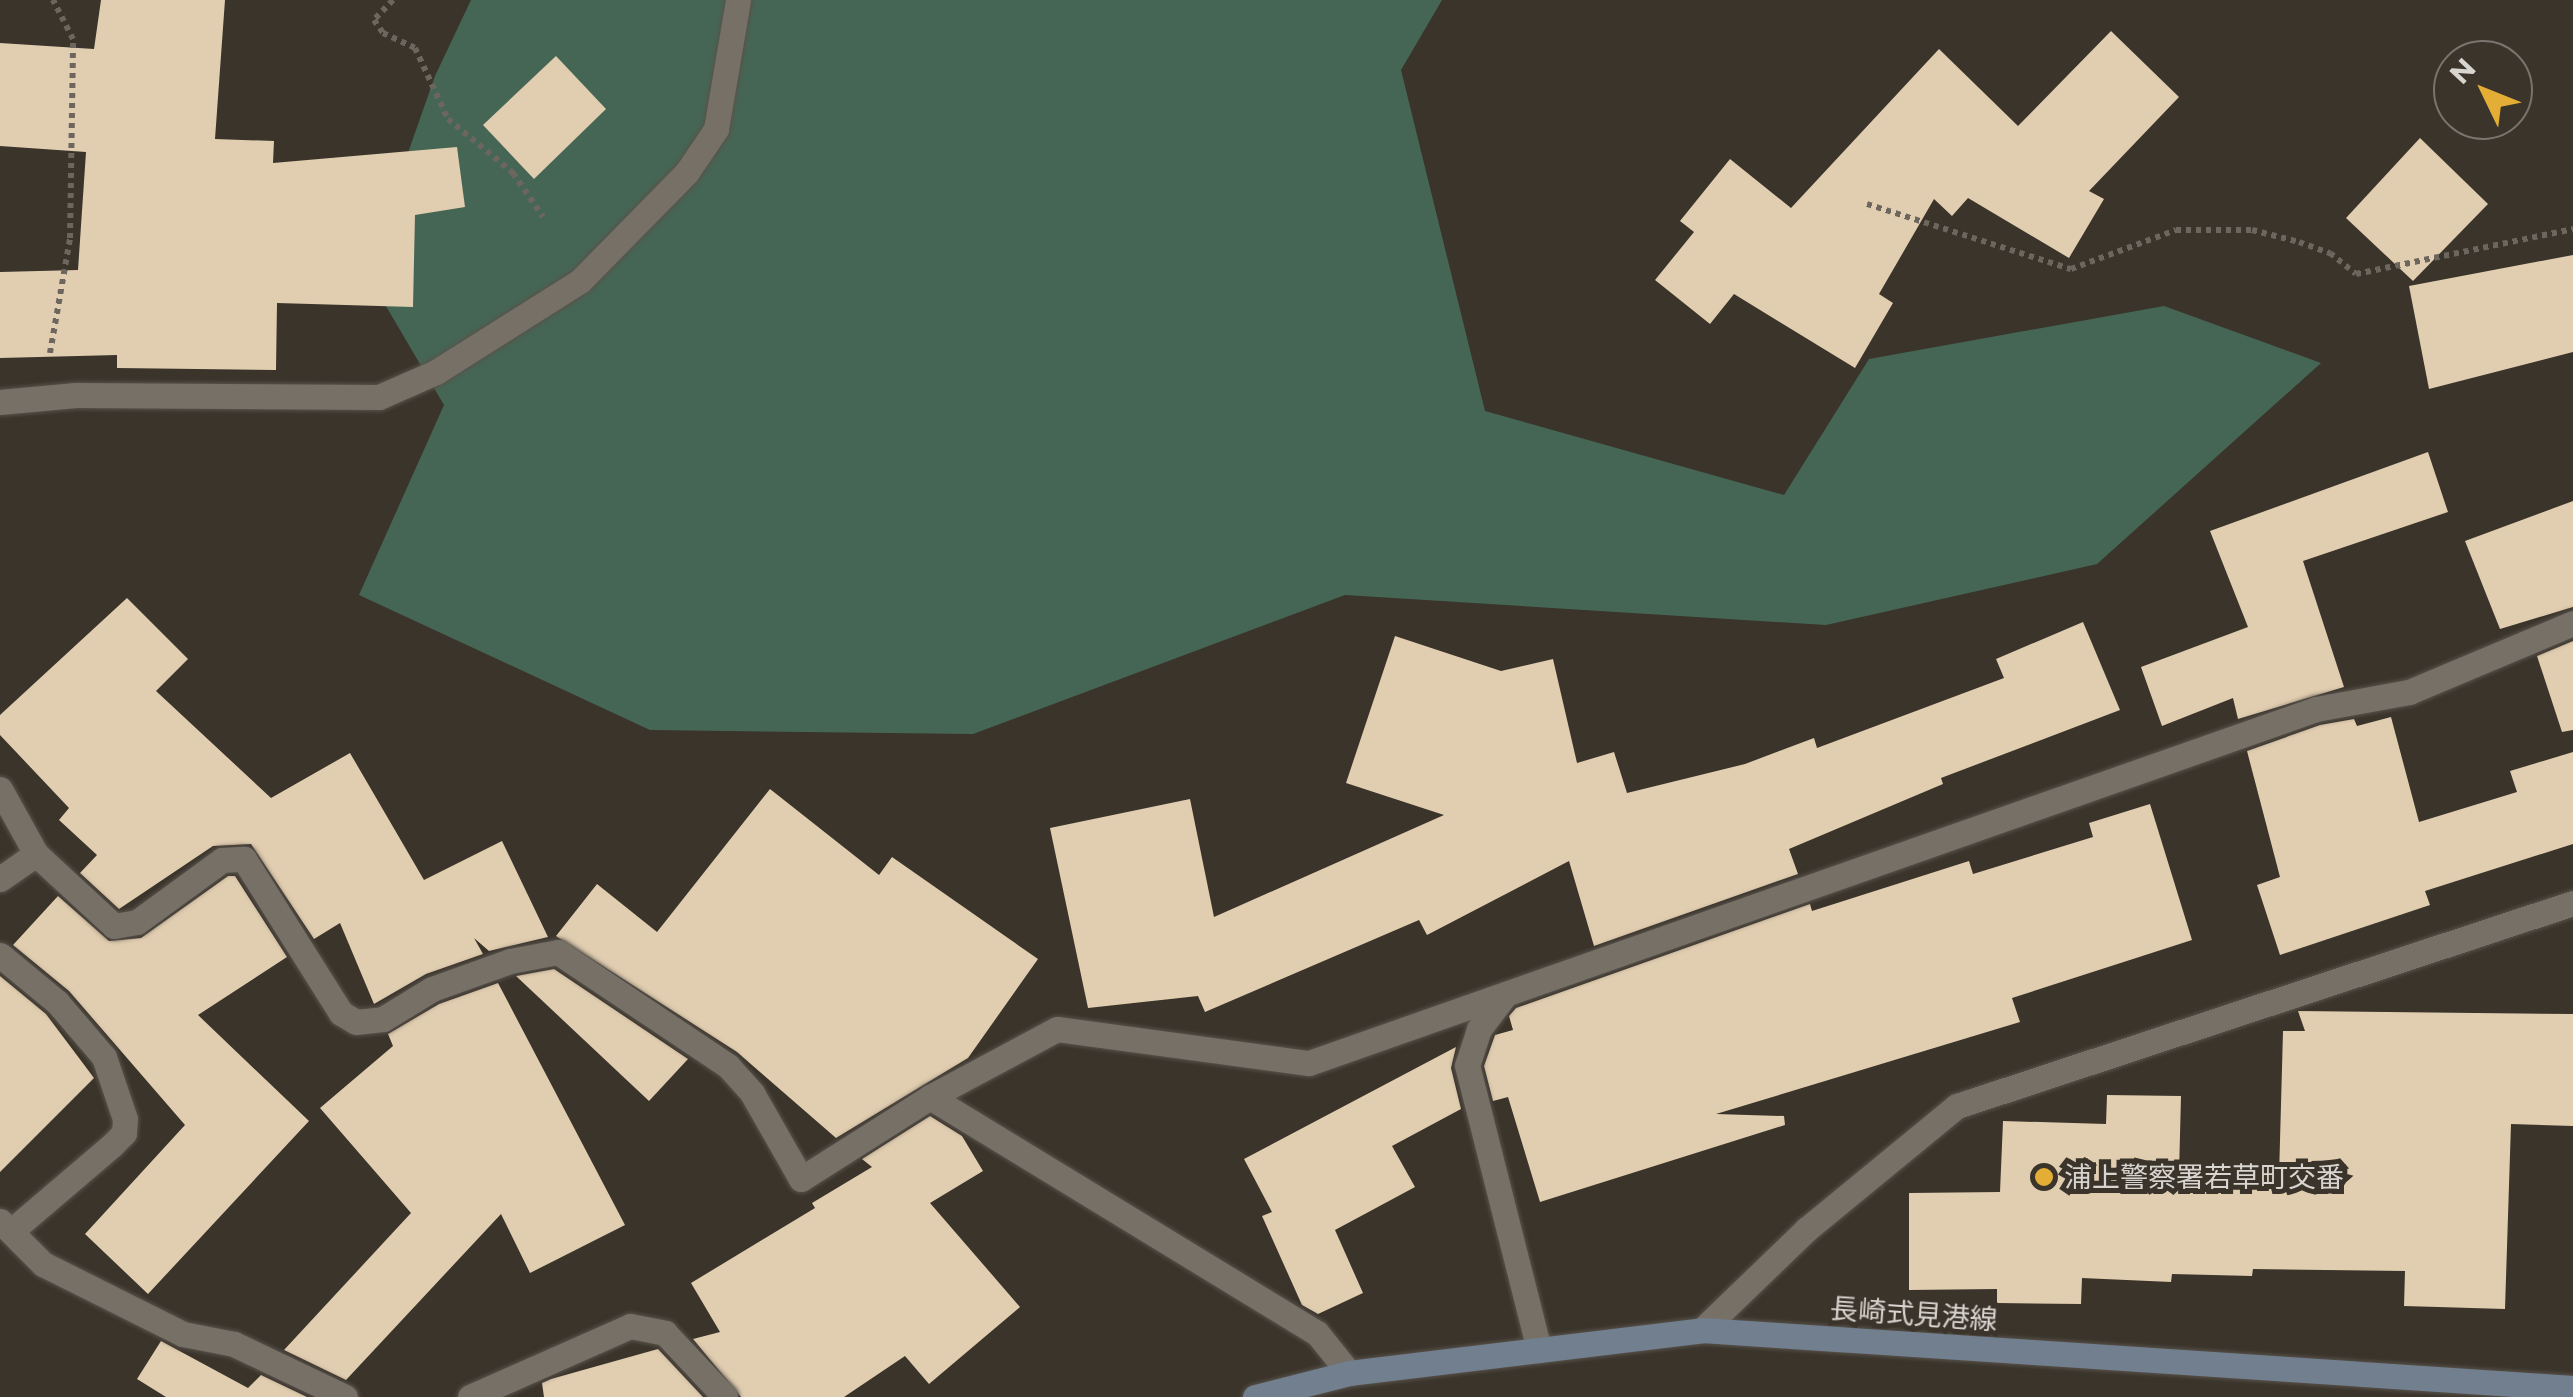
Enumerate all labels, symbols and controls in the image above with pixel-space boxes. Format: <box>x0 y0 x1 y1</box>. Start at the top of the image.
north arrow <box>2433 40 2533 140</box>
text: N <box>2442 51 2483 91</box>
place label: 浦上警察署若草町交番 <box>2064 1160 2344 1194</box>
marker: 浦上警察署若草町交番 <box>2033 1166 2055 1188</box>
street label: 長崎式見港線 <box>1829 1291 1999 1337</box>

